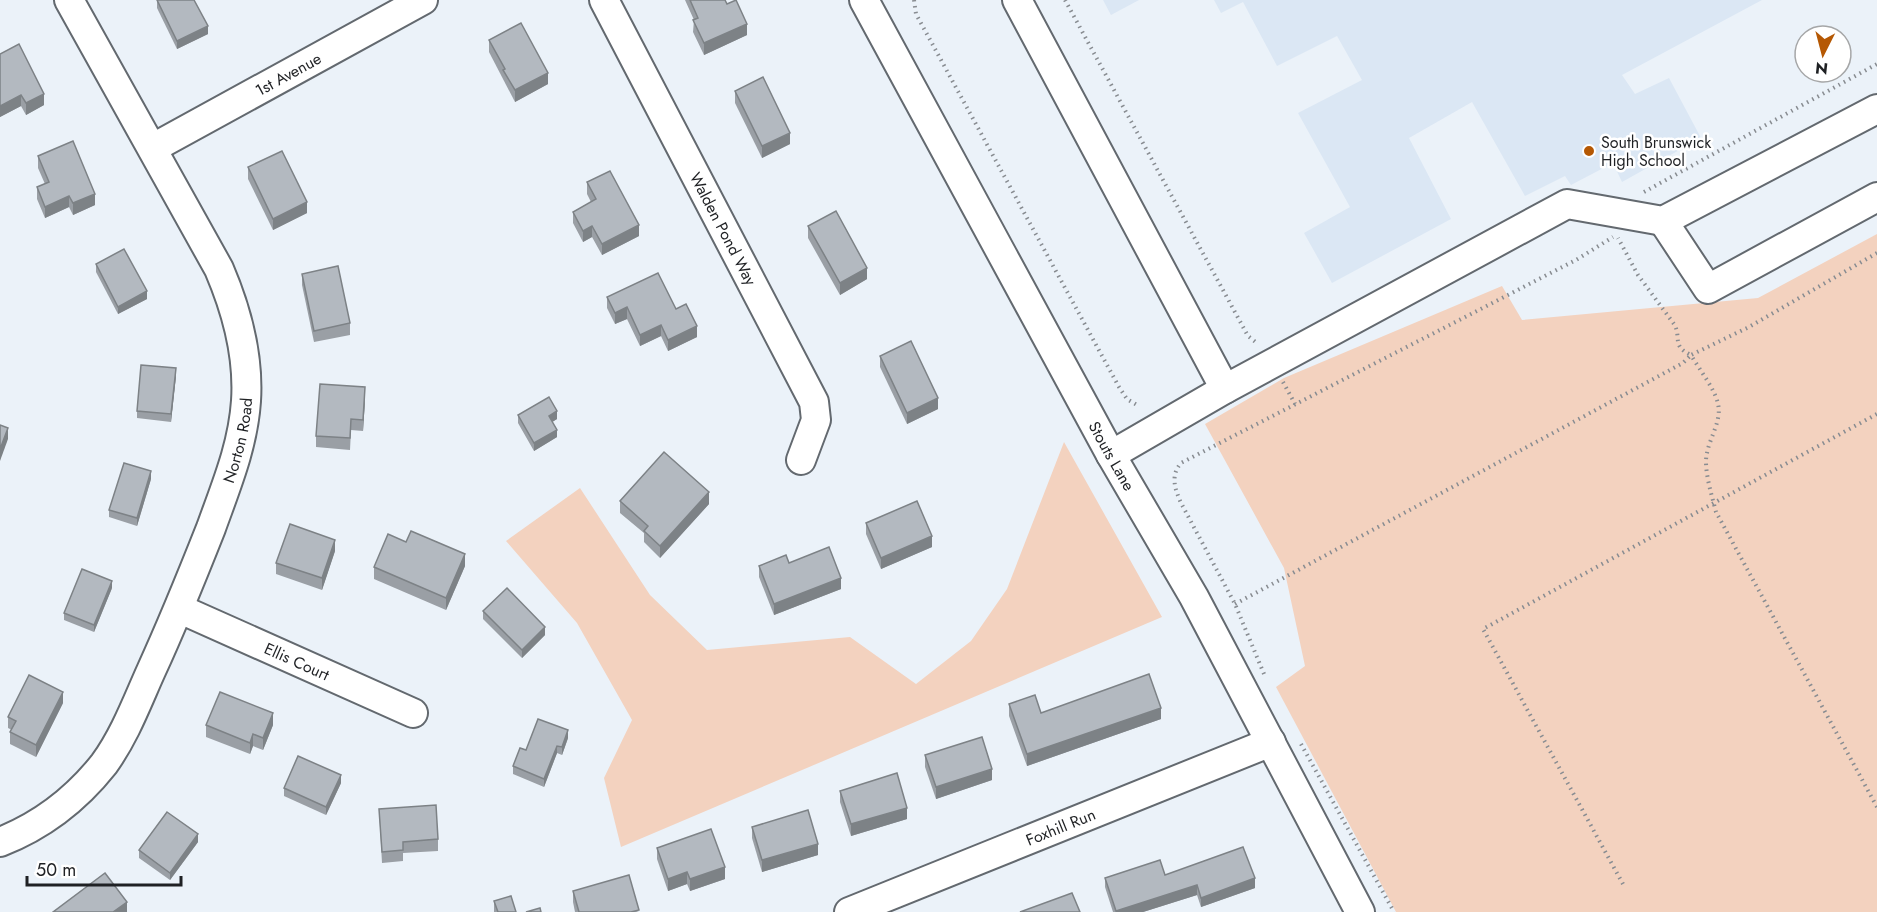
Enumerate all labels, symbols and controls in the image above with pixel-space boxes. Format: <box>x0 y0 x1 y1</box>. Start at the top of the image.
north arrow <box>1793 24 1853 84</box>
street label: 1st Avenue <box>251 47 325 102</box>
text: N <box>1814 56 1829 81</box>
place label: South Brunswick High School <box>1601 131 1712 172</box>
marker: South Brunswick High School <box>1582 144 1596 158</box>
street label: Walden Pond Way <box>684 168 762 290</box>
street label: Norton Road <box>217 397 258 486</box>
street label: Stouts Lane <box>1083 417 1140 495</box>
street label: Ellis Court <box>260 637 333 686</box>
street label: Foxhill Run <box>1022 803 1099 852</box>
scale bar <box>27 849 182 887</box>
text: 50 m <box>36 857 76 883</box>

